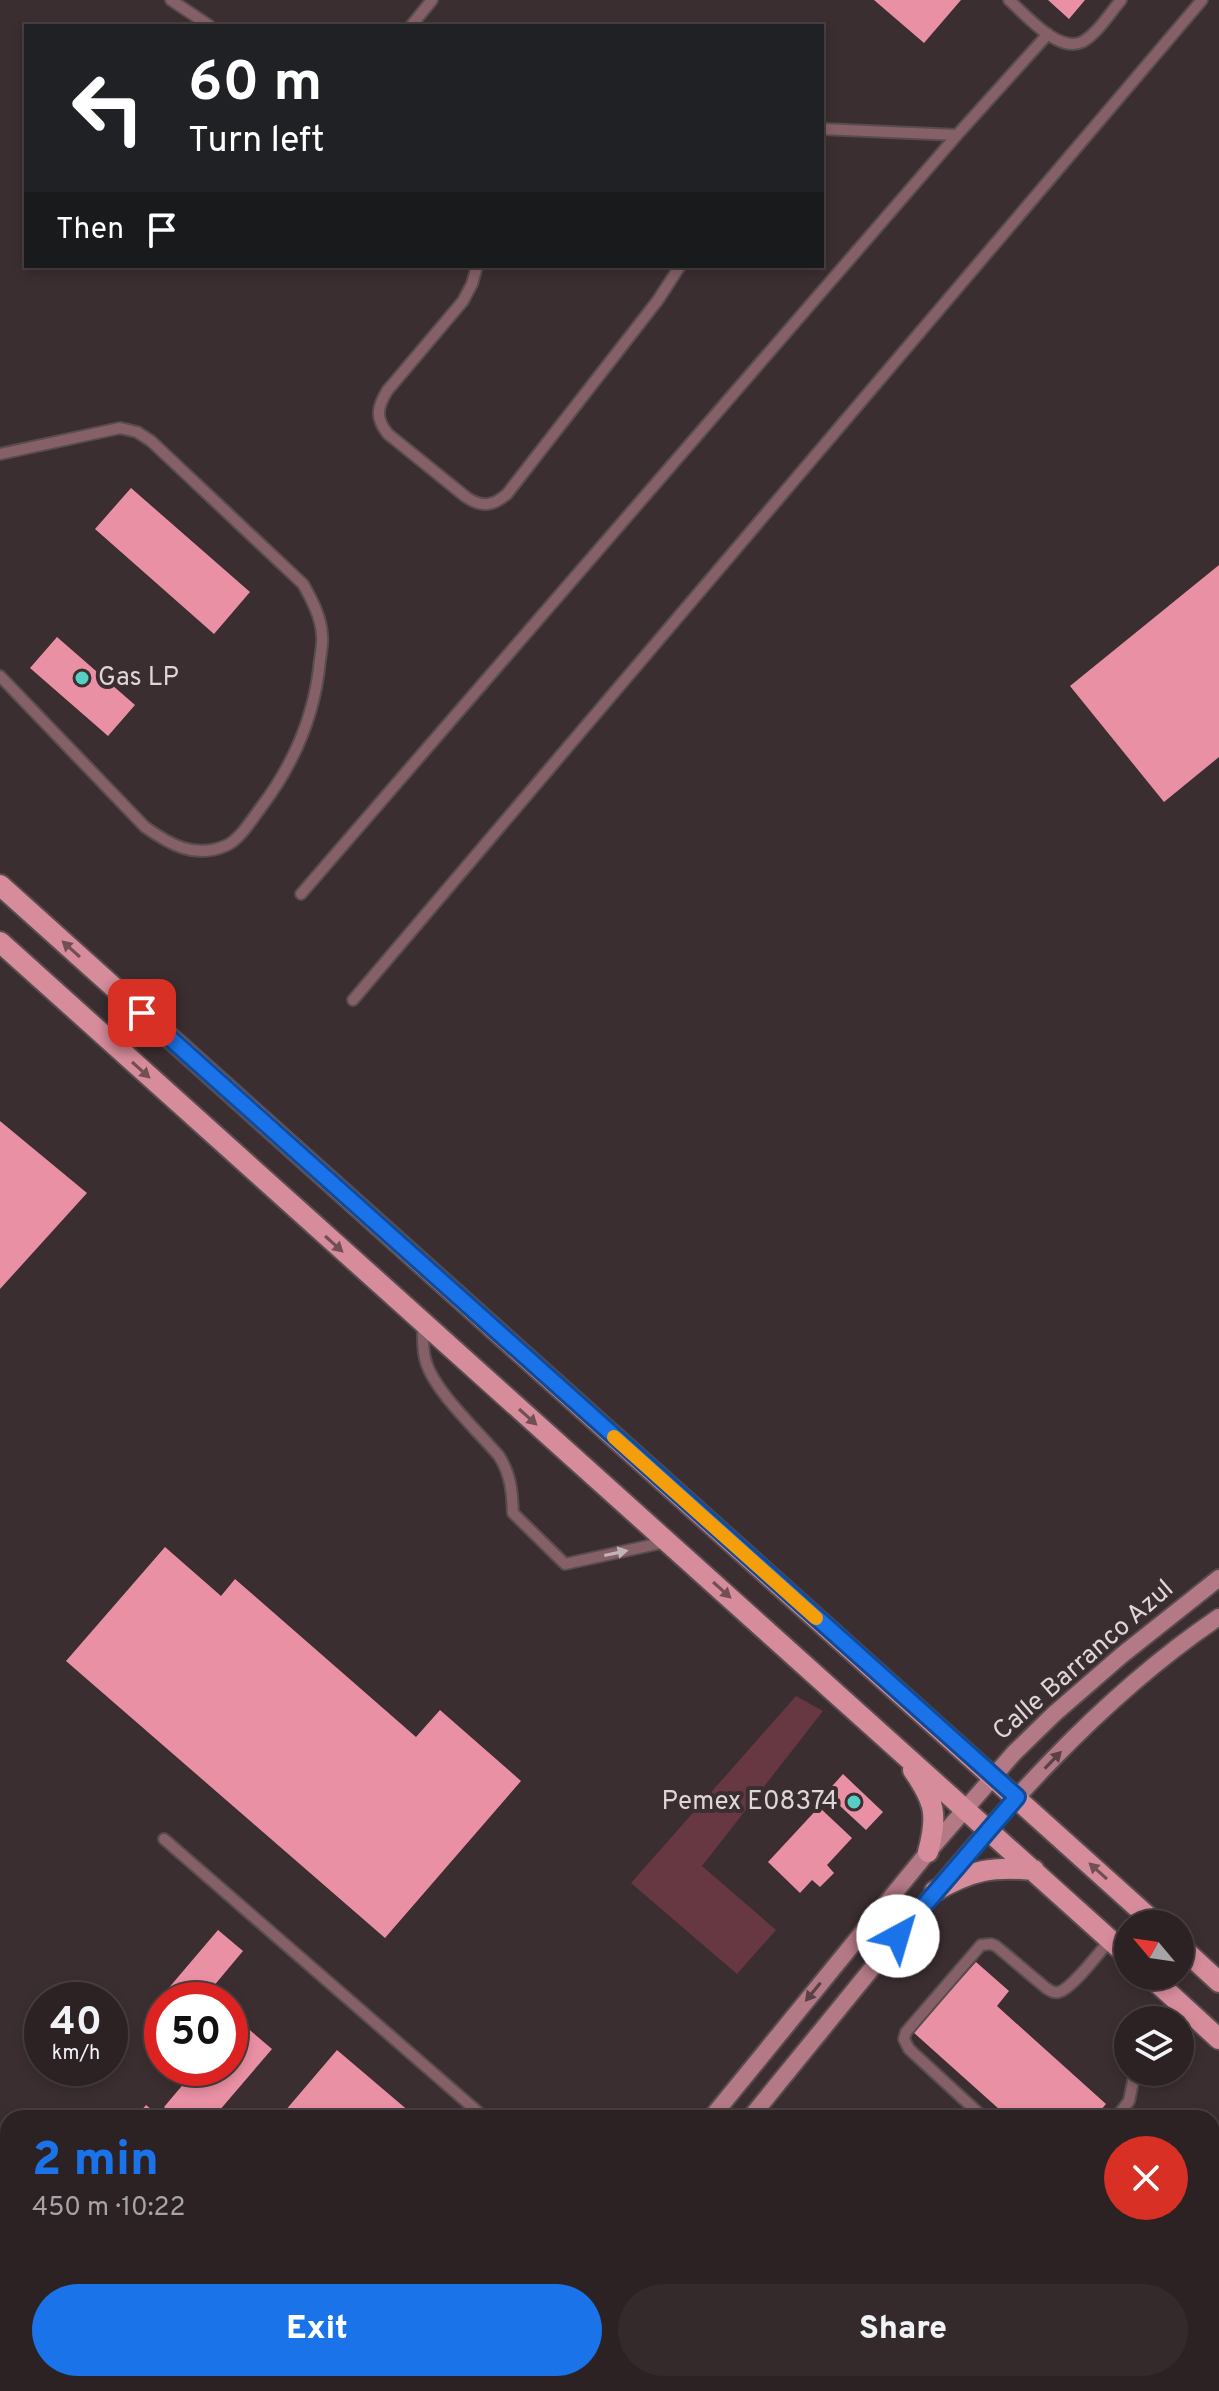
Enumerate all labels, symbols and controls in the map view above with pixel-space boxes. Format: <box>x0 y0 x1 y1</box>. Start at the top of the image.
text: 60 m <box>188 50 322 120</box>
icon: left <box>56 56 160 160</box>
text: Turn left <box>188 119 325 165</box>
icon: arrive <box>140 208 184 252</box>
text: Then <box>56 212 124 249</box>
place label: Gas LP <box>98 662 179 695</box>
marker: Gas LP <box>73 669 91 687</box>
one-way arrow <box>62 941 81 959</box>
pin <box>108 979 176 1047</box>
icon: arrive <box>120 991 164 1035</box>
one-way arrow <box>130 1061 150 1078</box>
one-way arrow <box>324 1235 343 1253</box>
one-way arrow <box>518 1408 537 1426</box>
one-way arrow <box>604 1546 629 1559</box>
street label: Calle Barranco Azul <box>987 1573 1181 1749</box>
one-way arrow <box>712 1581 732 1599</box>
one-way arrow <box>1044 1751 1062 1770</box>
place label: Pemex E08374 <box>661 1786 838 1819</box>
marker: Pemex E08374 <box>845 1793 863 1811</box>
one-way arrow <box>1089 1863 1108 1881</box>
position arrow <box>856 1894 940 1978</box>
north arrow <box>1114 1910 1194 1990</box>
map controls <box>1114 1910 1194 2086</box>
speed limit sign: 50 <box>144 1982 248 2086</box>
one-way arrow <box>806 1982 822 2002</box>
text: 40 <box>50 1999 102 2049</box>
button: layers <box>1114 2006 1194 2086</box>
text: km/h <box>52 2041 100 2067</box>
text: 2 min <box>32 2132 159 2192</box>
button: close <box>1104 2136 1188 2220</box>
text: 450 m · 10:22 <box>32 2192 185 2225</box>
button: Exit <box>32 2284 602 2376</box>
button: Share <box>618 2284 1188 2376</box>

